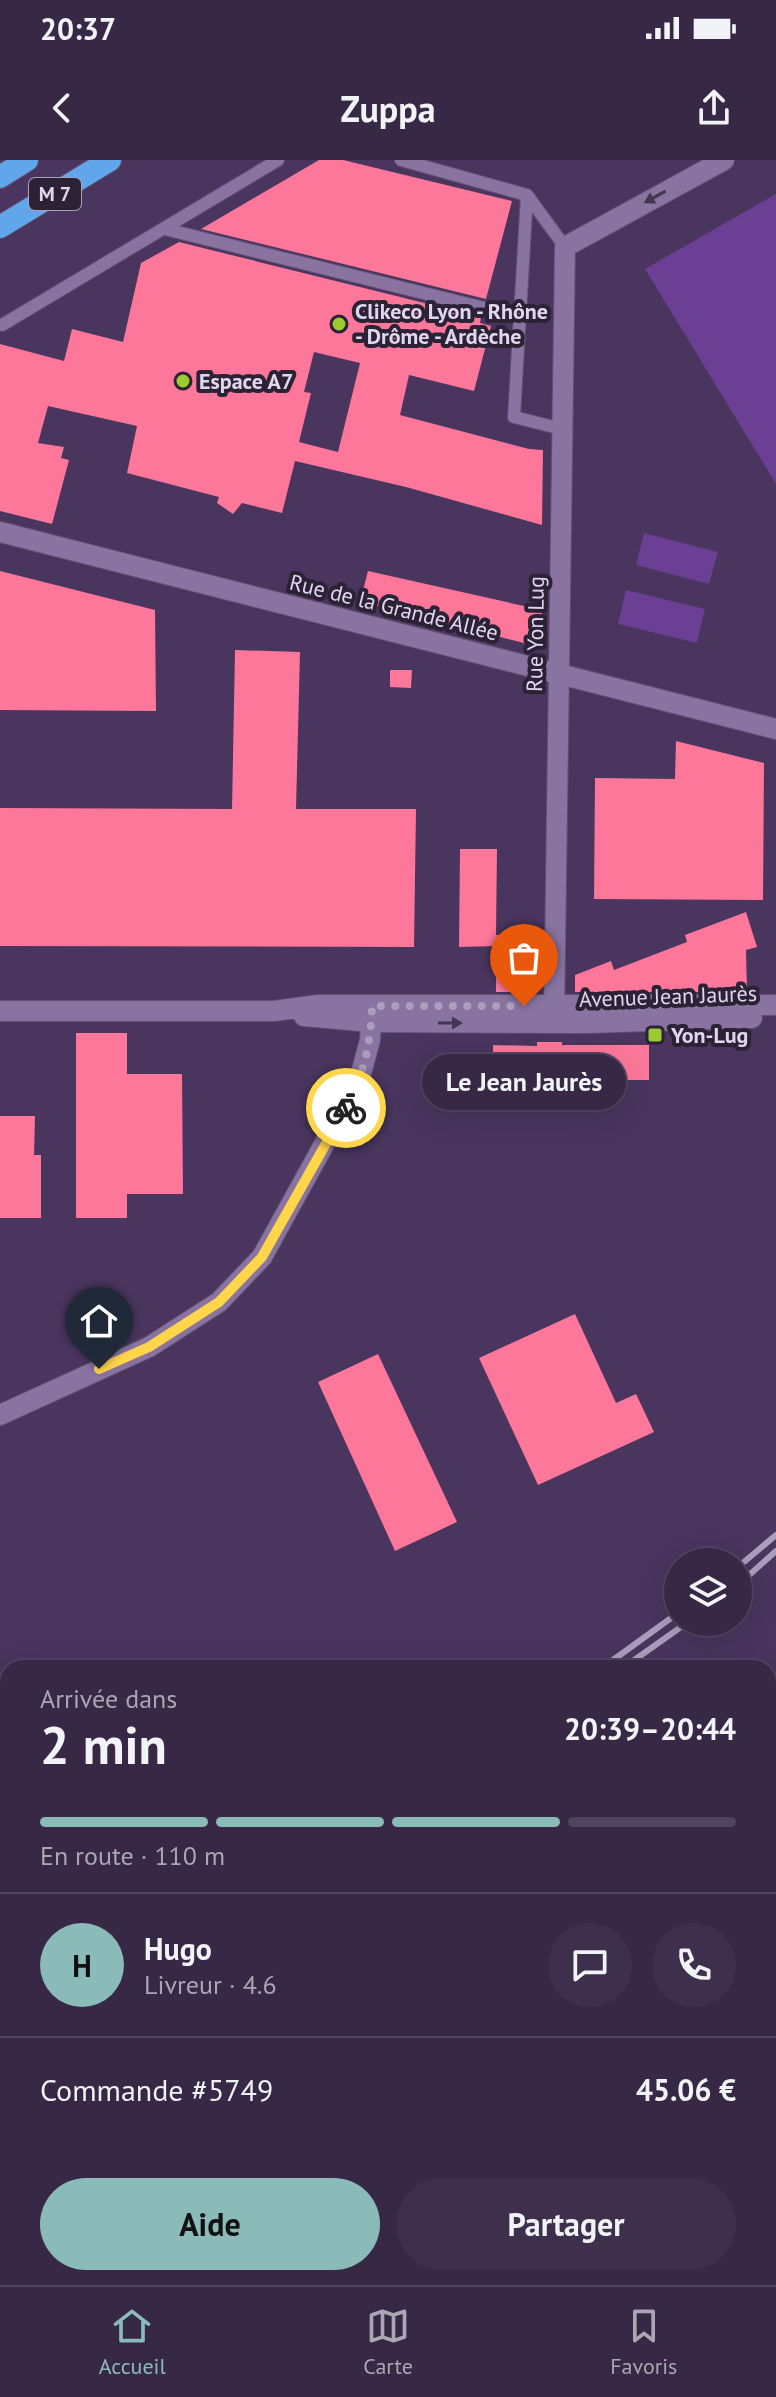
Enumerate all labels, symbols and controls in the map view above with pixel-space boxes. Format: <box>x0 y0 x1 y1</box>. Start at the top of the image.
text: 20:37 <box>40 9 116 48</box>
text: Zuppa <box>340 85 436 132</box>
icon: back <box>40 86 84 130</box>
icon: share <box>692 86 736 130</box>
road number: M 7 <box>29 178 81 210</box>
one-way arrow <box>644 190 666 204</box>
place label: Clikeco Lyon - Rhône - Drôme - Ardèche <box>355 297 548 350</box>
marker: Clikeco Lyon - Rhône - Drôme - Ardèche <box>330 315 348 333</box>
place label: Espace A7 <box>199 367 293 395</box>
marker: Espace A7 <box>174 372 192 390</box>
street label: Rue de la Grande Allée <box>287 568 501 646</box>
street label: Rue Yon Lug <box>520 576 550 692</box>
pin <box>490 924 558 1006</box>
icon: bag <box>502 936 546 980</box>
street label: Avenue Jean Jaurès <box>579 979 757 1013</box>
one-way arrow <box>438 1017 463 1029</box>
place label: Yon-Lug <box>670 1021 748 1049</box>
marker: Yon-Lug <box>646 1026 664 1044</box>
callout: Le Jean Jaurès <box>422 1054 626 1110</box>
text: Le Jean Jaurès <box>446 1065 602 1098</box>
courier <box>306 1068 386 1148</box>
icon: bike <box>324 1086 368 1130</box>
pin <box>65 1287 133 1369</box>
icon: home <box>77 1299 121 1343</box>
map controls <box>664 1548 752 1636</box>
button: layers <box>664 1548 752 1636</box>
text: Arrivée dans <box>40 1682 177 1715</box>
text: 20:39–20:44 <box>564 1709 736 1748</box>
text: 2 min <box>40 1711 167 1778</box>
text: En route · 110 m <box>40 1839 225 1872</box>
button: chat <box>548 1923 632 2007</box>
button: phone <box>652 1923 736 2007</box>
text: Hugo <box>144 1929 212 1968</box>
text: H <box>72 1946 92 1985</box>
text: Livreur · 4.6 <box>144 1968 277 2001</box>
text: Commande #5749 <box>40 2070 273 2109</box>
text: 45.06 € <box>636 2070 736 2109</box>
button: Aide <box>40 2178 380 2270</box>
button: Partager <box>396 2178 736 2270</box>
tab: Accueil <box>99 2304 166 2380</box>
tab: Carte <box>363 2304 413 2380</box>
tab: Favoris <box>610 2304 677 2380</box>

